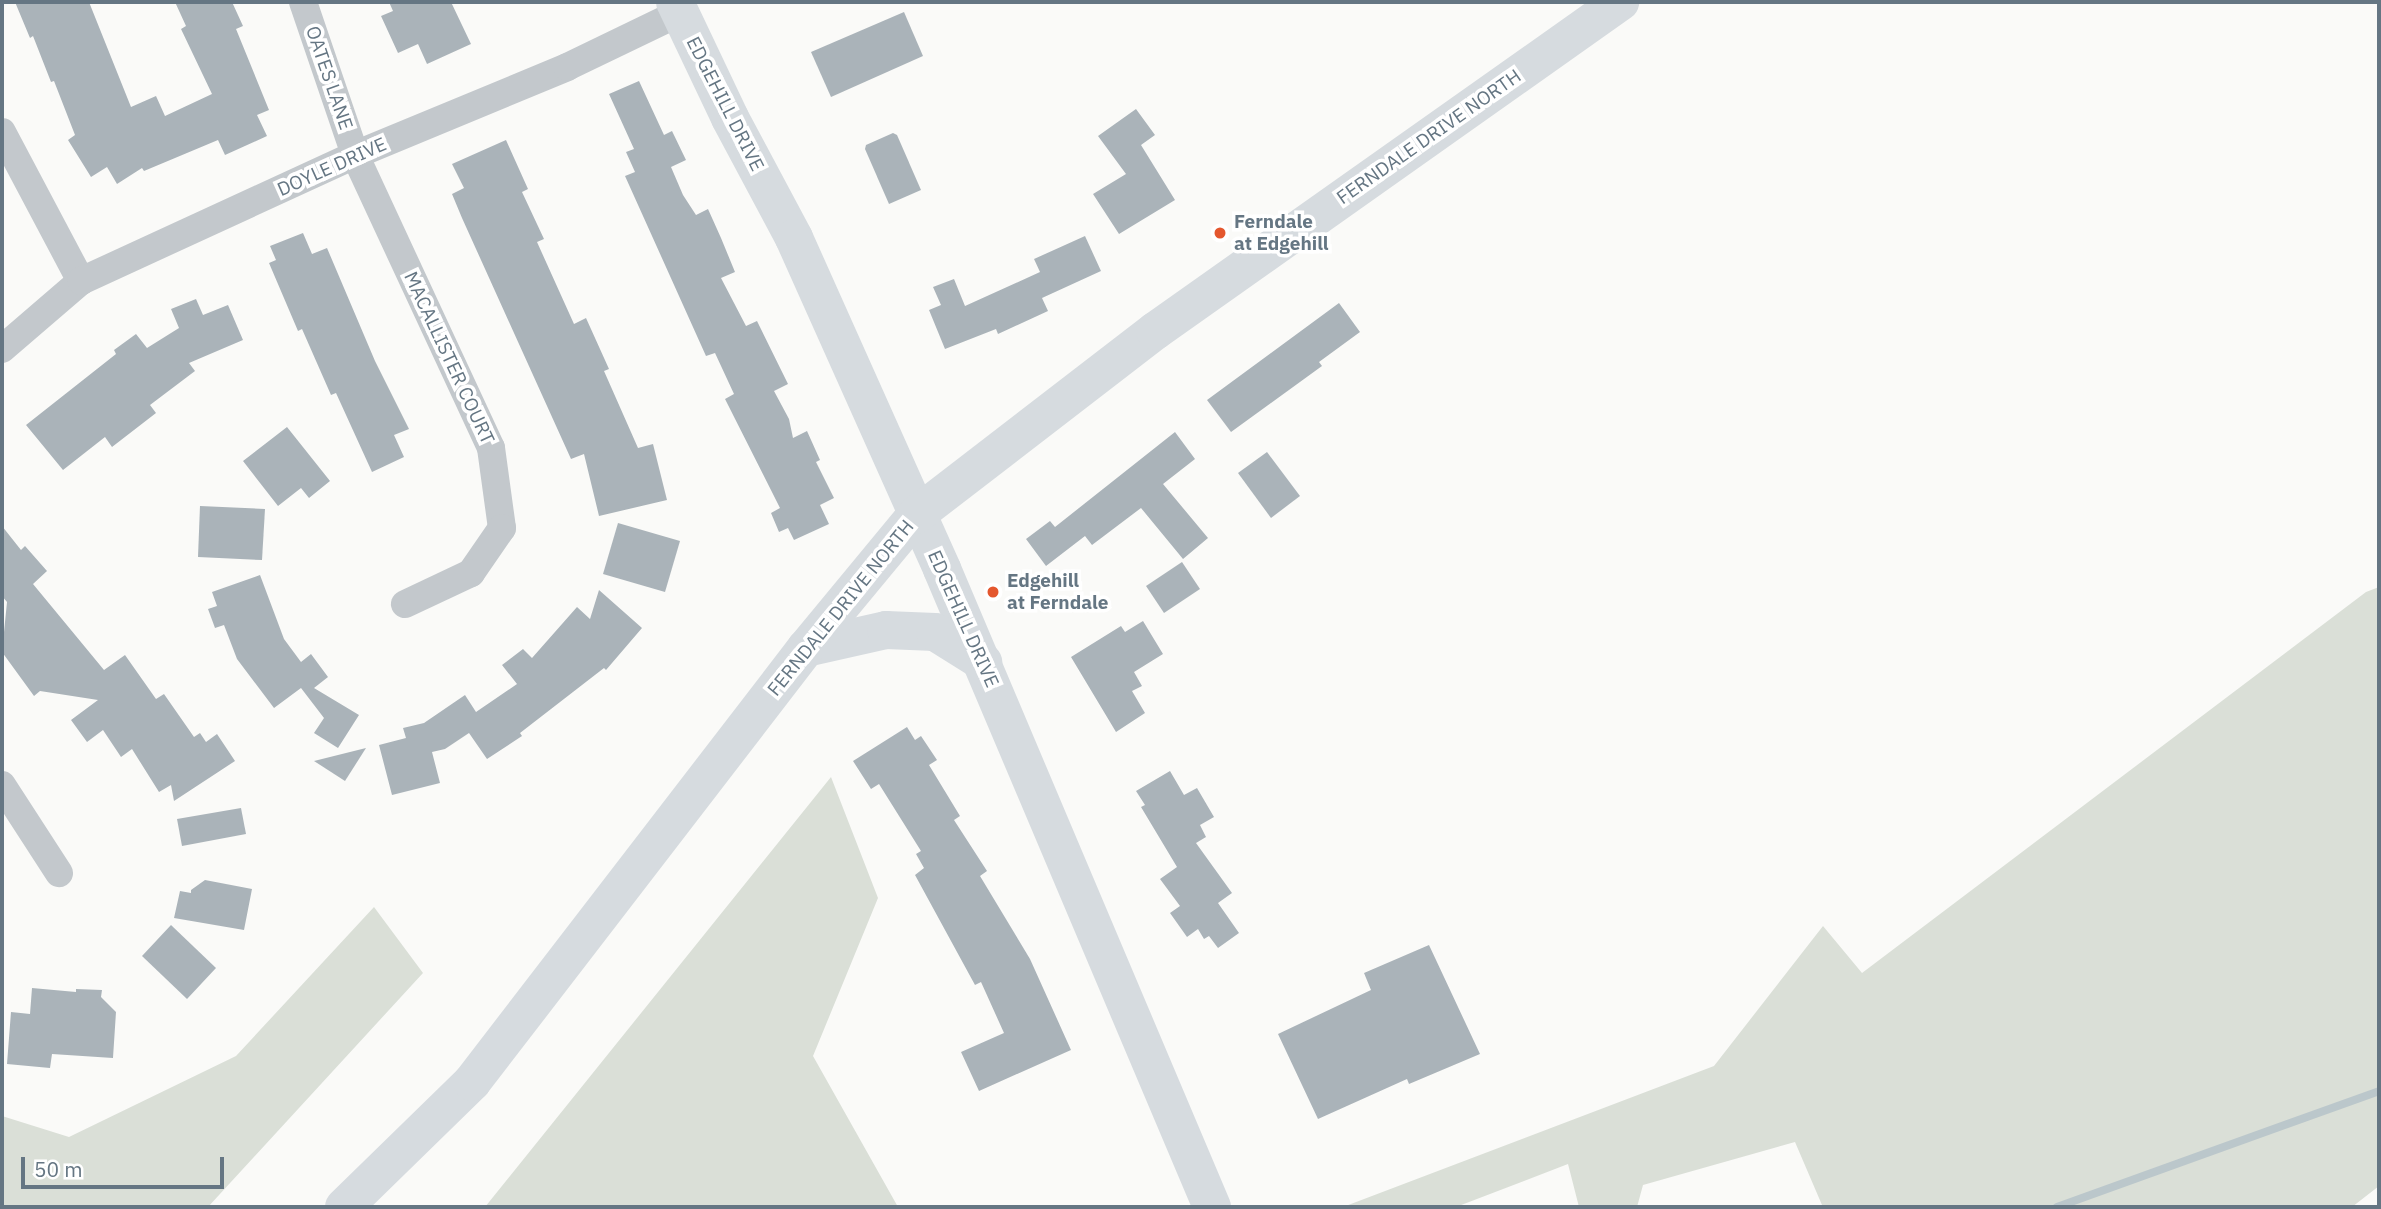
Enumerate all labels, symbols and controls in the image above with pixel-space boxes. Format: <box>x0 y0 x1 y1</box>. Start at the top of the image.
street label: OATES LANE <box>301 23 357 133</box>
street label: EDGEHILL DRIVE <box>681 33 769 175</box>
street label: FERNDALE DRIVE NORTH <box>1333 65 1525 209</box>
street label: DOYLE DRIVE <box>274 133 390 201</box>
place label: Ferndale at Edgehill <box>1234 211 1329 255</box>
marker: Ferndale at Edgehill <box>1212 225 1228 241</box>
street label: MACALLISTER COURT <box>399 268 499 448</box>
street label: FERNDALE DRIVE NORTH <box>763 515 919 701</box>
street label: EDGEHILL DRIVE <box>923 547 1003 691</box>
place label: Edgehill at Ferndale <box>1007 570 1108 614</box>
marker: Edgehill at Ferndale <box>985 584 1001 600</box>
scale bar <box>24 1142 228 1186</box>
text: 50 m <box>34 1155 83 1183</box>

